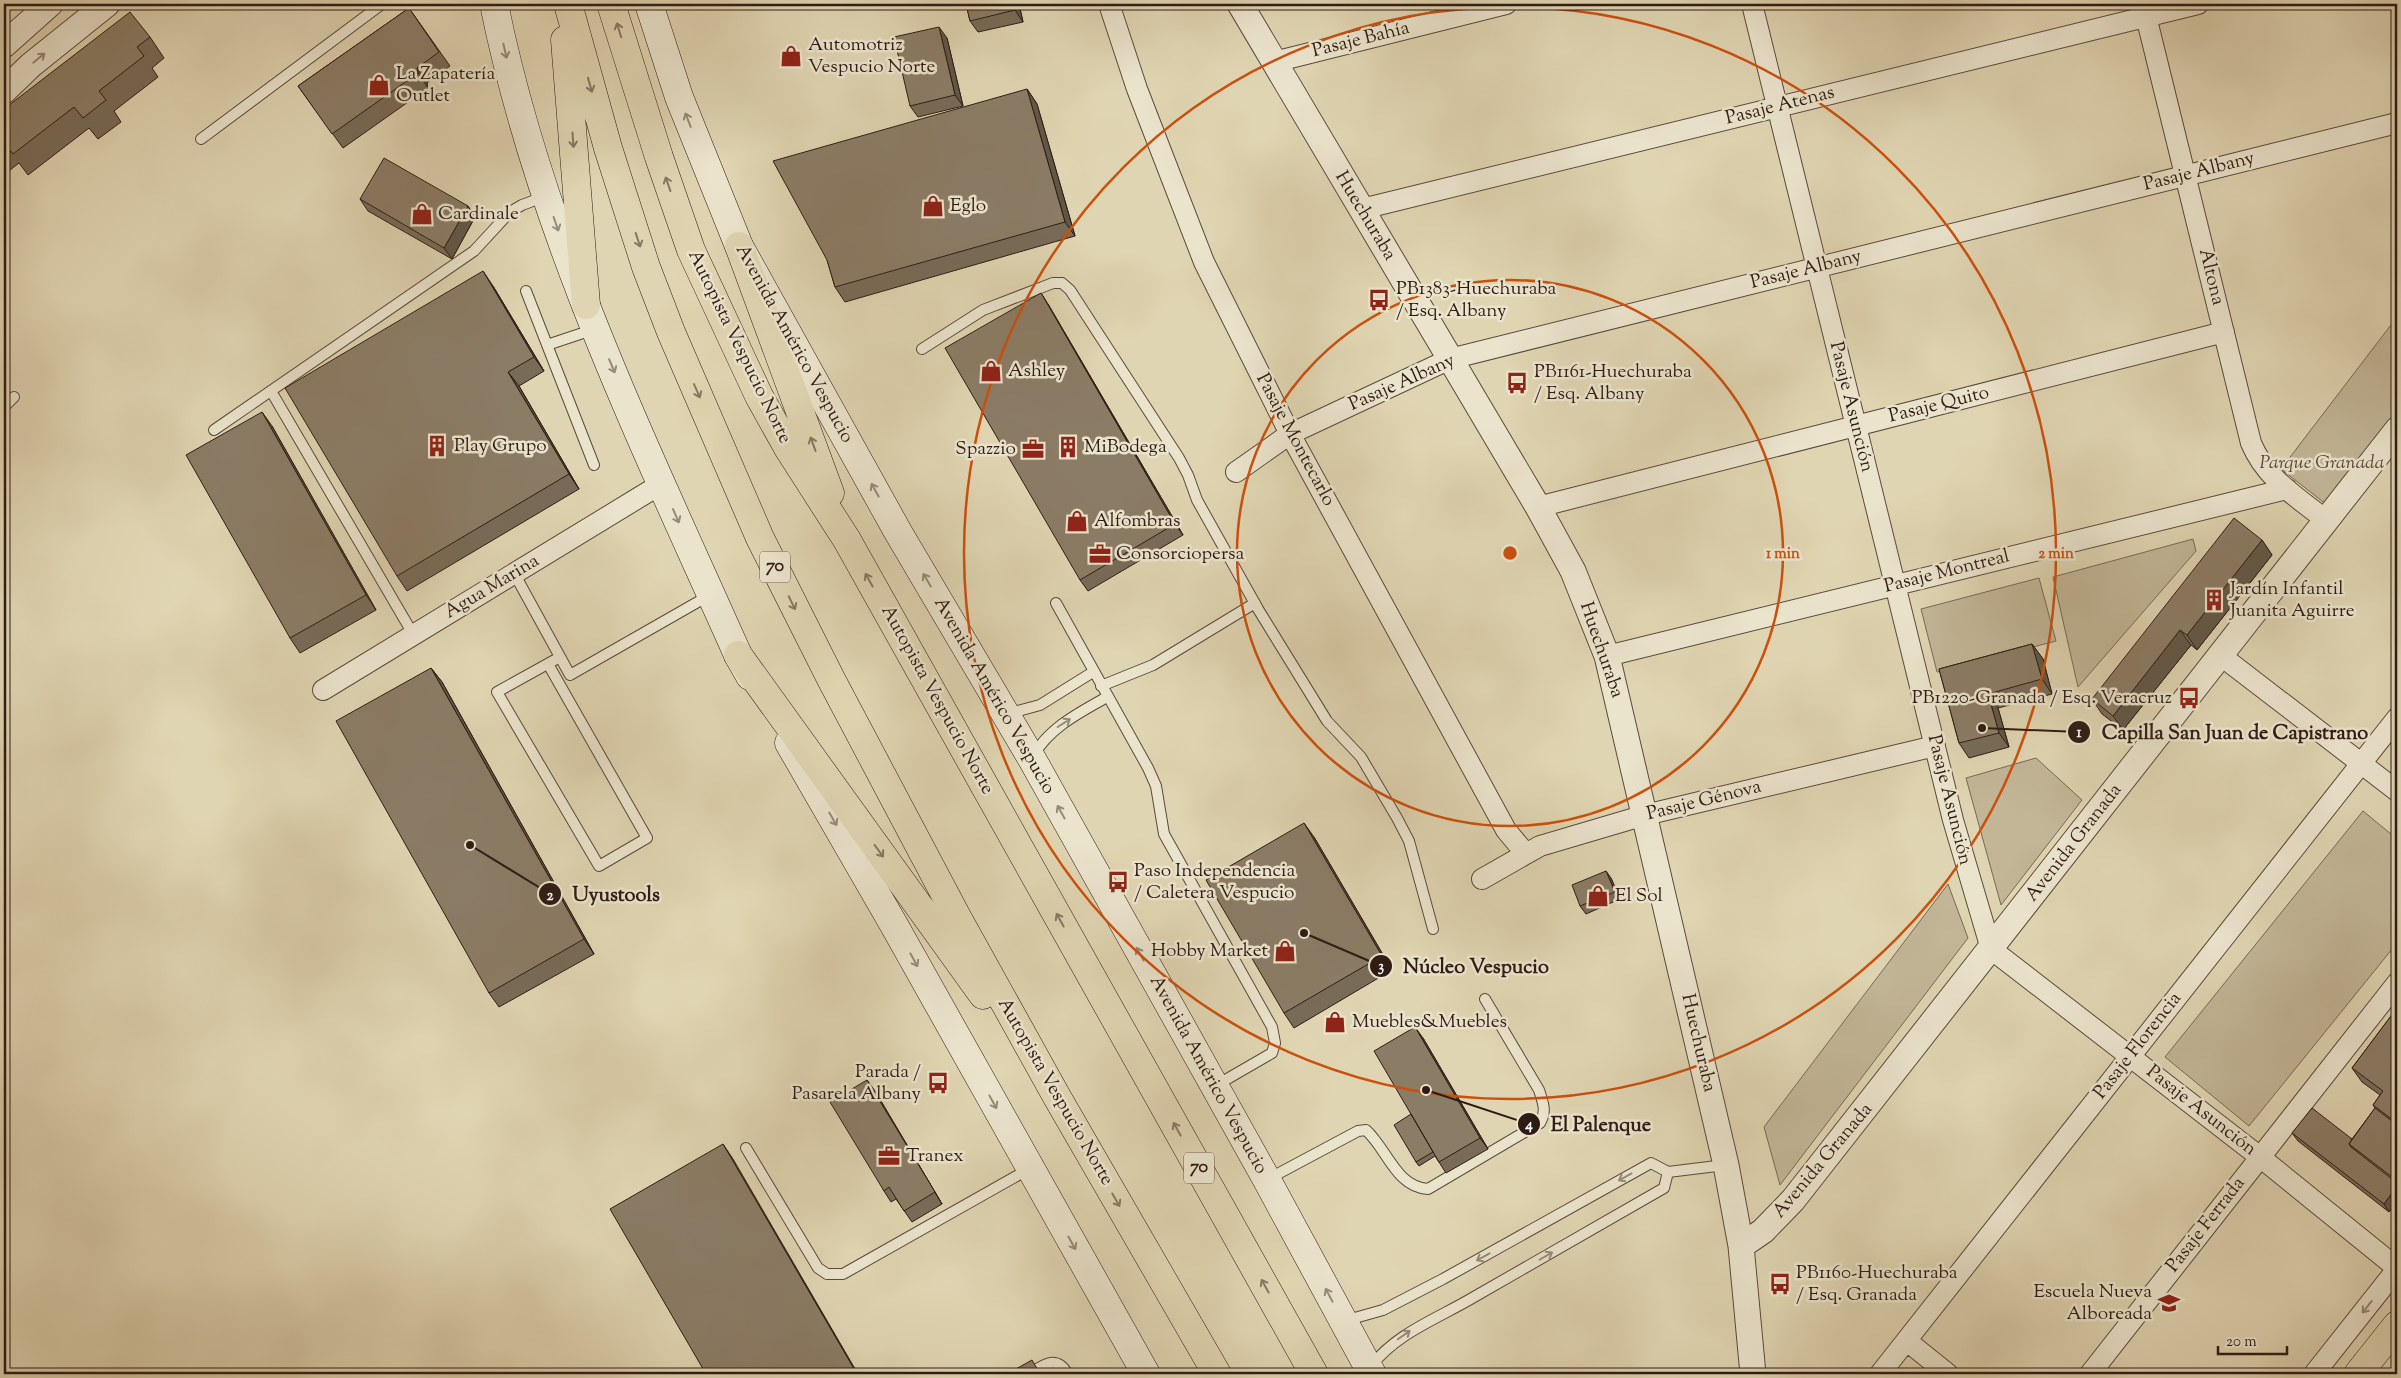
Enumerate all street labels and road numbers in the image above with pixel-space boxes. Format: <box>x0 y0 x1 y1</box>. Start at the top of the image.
street label: Pasaje Bahía <box>1309 15 1413 65</box>
street label: Pasaje Atenas <box>1723 79 1837 133</box>
street label: Pasaje Albany <box>2141 145 2258 199</box>
street label: Huechuraba <box>1328 166 1402 266</box>
street label: Avenida Américo Vespucio <box>728 240 860 448</box>
street label: Pasaje Albany <box>1748 243 1865 297</box>
street label: Autopista Vespucio Norte <box>680 246 798 449</box>
street label: Altona <box>2191 246 2231 308</box>
street label: Pasaje Asunción <box>1822 339 1880 475</box>
street label: Pasaje Albany <box>1345 347 1460 418</box>
street label: Pasaje Montecarlo <box>1249 369 1341 511</box>
street label: Pasaje Quito <box>1886 380 1992 430</box>
street label: Pasaje Montreal <box>1881 543 2013 601</box>
street label: Agua Marina <box>439 548 545 626</box>
road number: 70 <box>760 552 790 582</box>
street label: Avenida Américo Vespucio <box>926 592 1062 800</box>
street label: Huechuraba <box>1572 598 1630 702</box>
street label: Autopista Vespucio Norte <box>874 601 1000 800</box>
street label: Pasaje Asunción <box>1920 732 1978 868</box>
street label: Pasaje Génova <box>1644 774 1764 828</box>
street label: Avenida Granada <box>2019 778 2129 908</box>
street label: Avenida Américo Vespucio <box>1142 971 1274 1179</box>
street label: Pasaje Florencia <box>2088 987 2189 1105</box>
street label: Huechuraba <box>1674 991 1722 1095</box>
street label: Autopista Vespucio Norte <box>990 993 1120 1191</box>
street label: Pasaje Asunción <box>2140 1059 2262 1163</box>
street label: Avenida Granada <box>1767 1097 1880 1225</box>
road number: 70 <box>1184 1152 1214 1184</box>
street label: Pasaje Ferrada <box>2160 1171 2252 1279</box>

